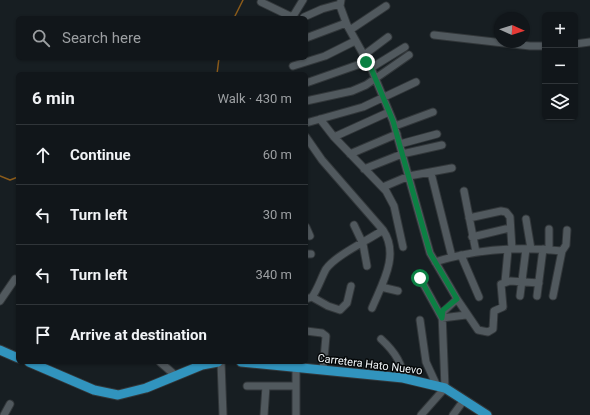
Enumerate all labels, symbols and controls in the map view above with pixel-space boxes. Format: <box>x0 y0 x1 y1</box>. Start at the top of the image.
north arrow <box>494 12 530 48</box>
map controls <box>542 12 578 120</box>
button: + <box>542 12 578 48</box>
search box <box>16 16 308 60</box>
icon: search <box>30 27 52 49</box>
text: Search here <box>62 29 141 47</box>
button: − <box>542 48 578 84</box>
route end <box>357 53 375 71</box>
button: layers <box>542 84 578 120</box>
text: 6 min <box>32 88 75 108</box>
text: Walk · 430 m <box>217 91 292 106</box>
icon: ahead <box>32 144 54 166</box>
text: Continue <box>70 146 131 164</box>
text: 60 m <box>263 147 292 162</box>
icon: left <box>32 204 54 226</box>
text: Turn left <box>70 206 127 224</box>
text: 30 m <box>263 207 292 222</box>
icon: left <box>32 264 54 286</box>
text: Turn left <box>70 266 127 284</box>
text: 340 m <box>255 267 292 282</box>
route start <box>411 269 429 287</box>
icon: arrive <box>32 324 54 346</box>
text: Arrive at destination <box>70 326 207 344</box>
street label: Carretera Hato Nuevo <box>317 352 423 377</box>

